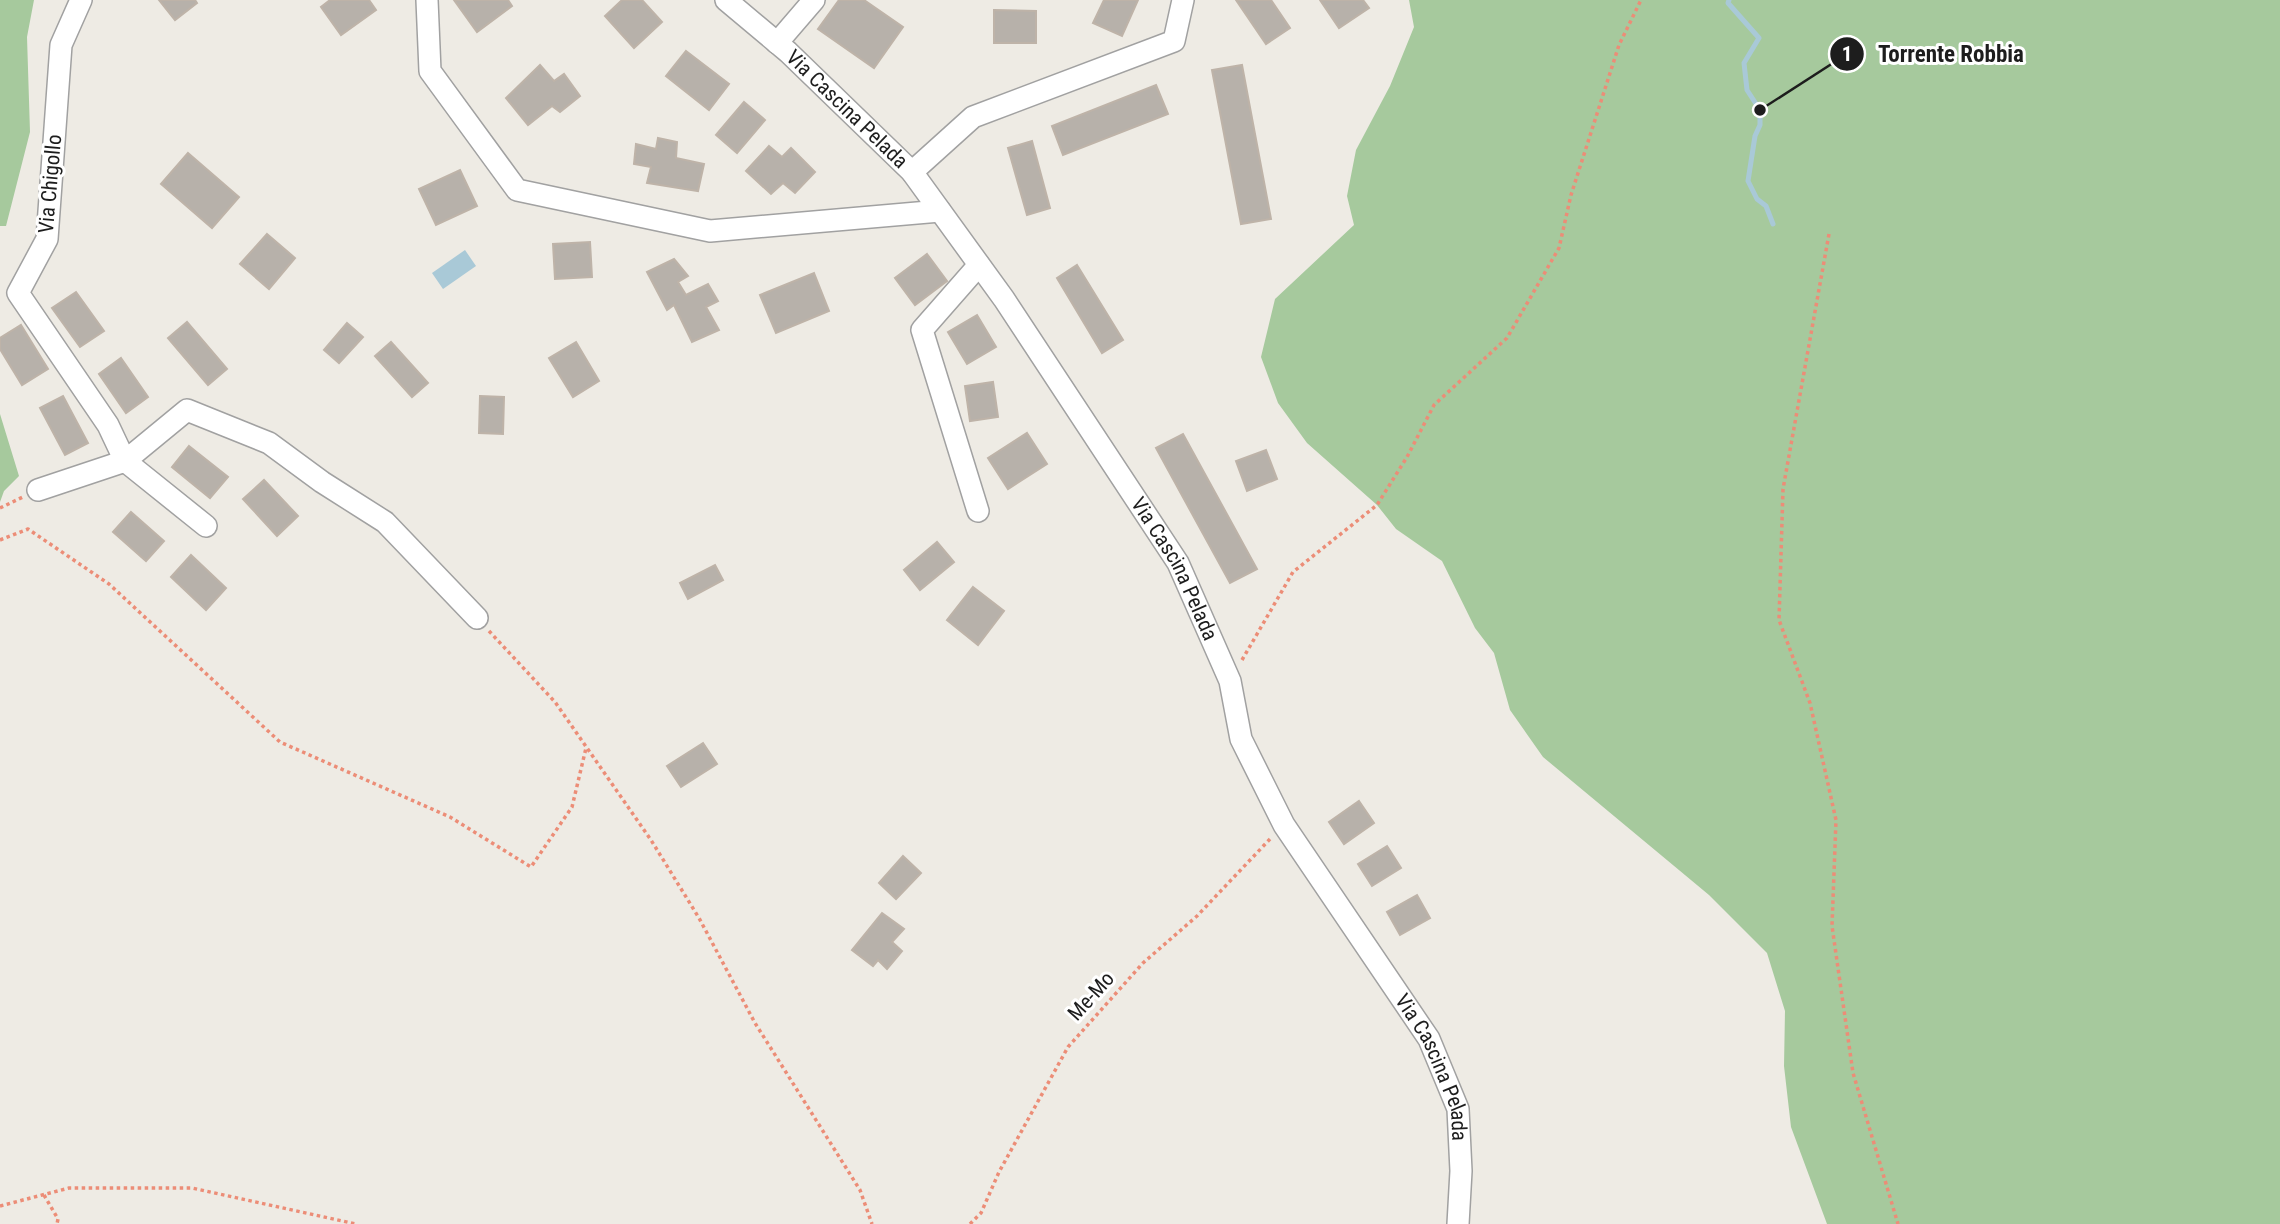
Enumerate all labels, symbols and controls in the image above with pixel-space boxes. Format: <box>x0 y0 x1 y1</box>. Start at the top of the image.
callout: Torrente Robbia <box>1829 32 2038 76</box>
text: Torrente Robbia <box>1878 41 2024 68</box>
text: 1 <box>1842 42 1852 66</box>
street label: Via Cascina Pelada <box>781 45 913 173</box>
street label: Via Chigollo <box>34 133 66 235</box>
street label: Via Cascina Pelada <box>1126 493 1223 644</box>
street label: Me-Mo <box>1063 967 1119 1025</box>
street label: Via Cascina Pelada <box>1390 989 1472 1141</box>

